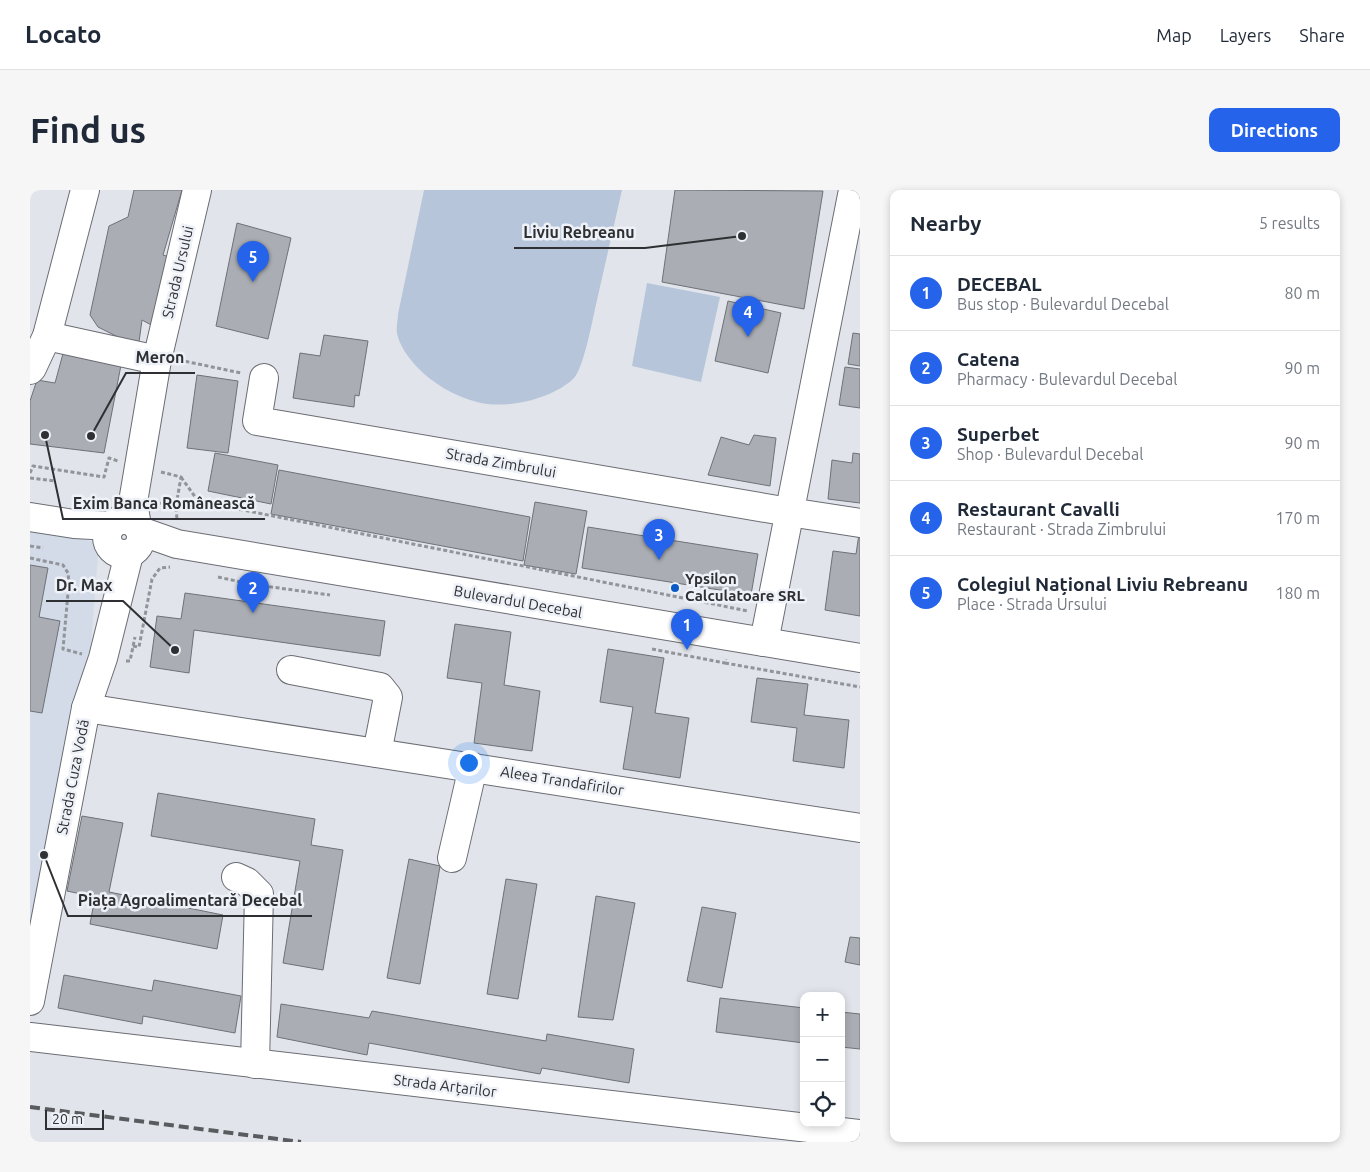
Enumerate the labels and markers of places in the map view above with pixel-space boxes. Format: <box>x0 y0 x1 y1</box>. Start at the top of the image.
callout: Liviu Rebreanu <box>514 217 645 248</box>
pin: 5 <box>237 241 269 282</box>
pin: 4 <box>732 296 764 337</box>
callout: Meron <box>126 342 195 373</box>
callout: Exim Banca Românească <box>63 488 265 519</box>
pin: 3 <box>643 519 675 560</box>
callout: Dr. Max <box>46 570 123 601</box>
place label: Ypsilon Calculatoare SRL <box>685 570 805 604</box>
pin: 2 <box>237 572 269 613</box>
marker: Ypsilon Calculatoare SRL <box>669 582 681 594</box>
pin: 1 <box>671 609 703 650</box>
callout: Piața Agroalimentară Decebal <box>68 885 312 916</box>

